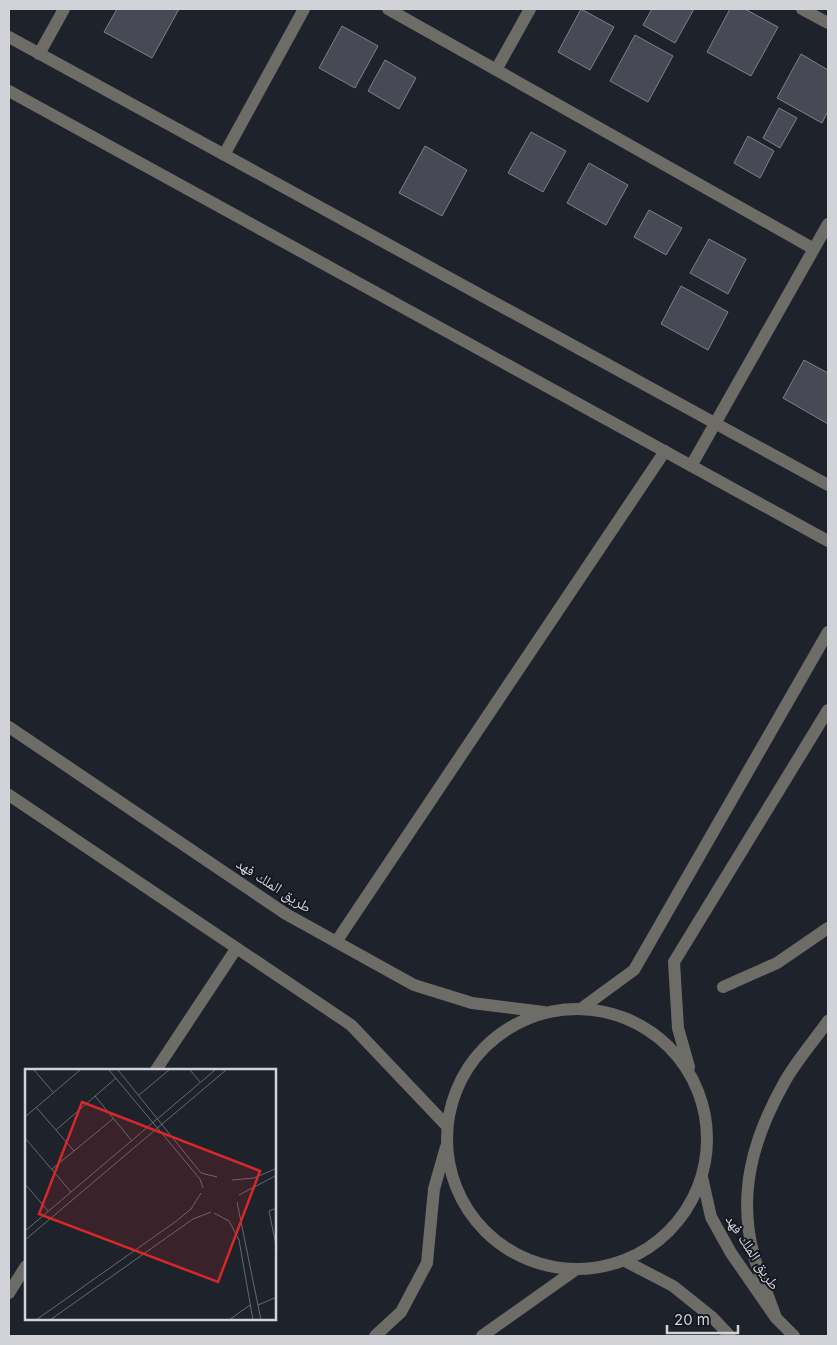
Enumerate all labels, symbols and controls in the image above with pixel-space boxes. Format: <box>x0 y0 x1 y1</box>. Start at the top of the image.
street label: طريق الملك فهد <box>232 854 315 917</box>
inset map <box>25 1069 276 1320</box>
street label: طريق الملك فهد <box>721 1211 784 1294</box>
scale bar <box>667 1302 738 1334</box>
text: 20 m <box>674 1310 710 1329</box>

